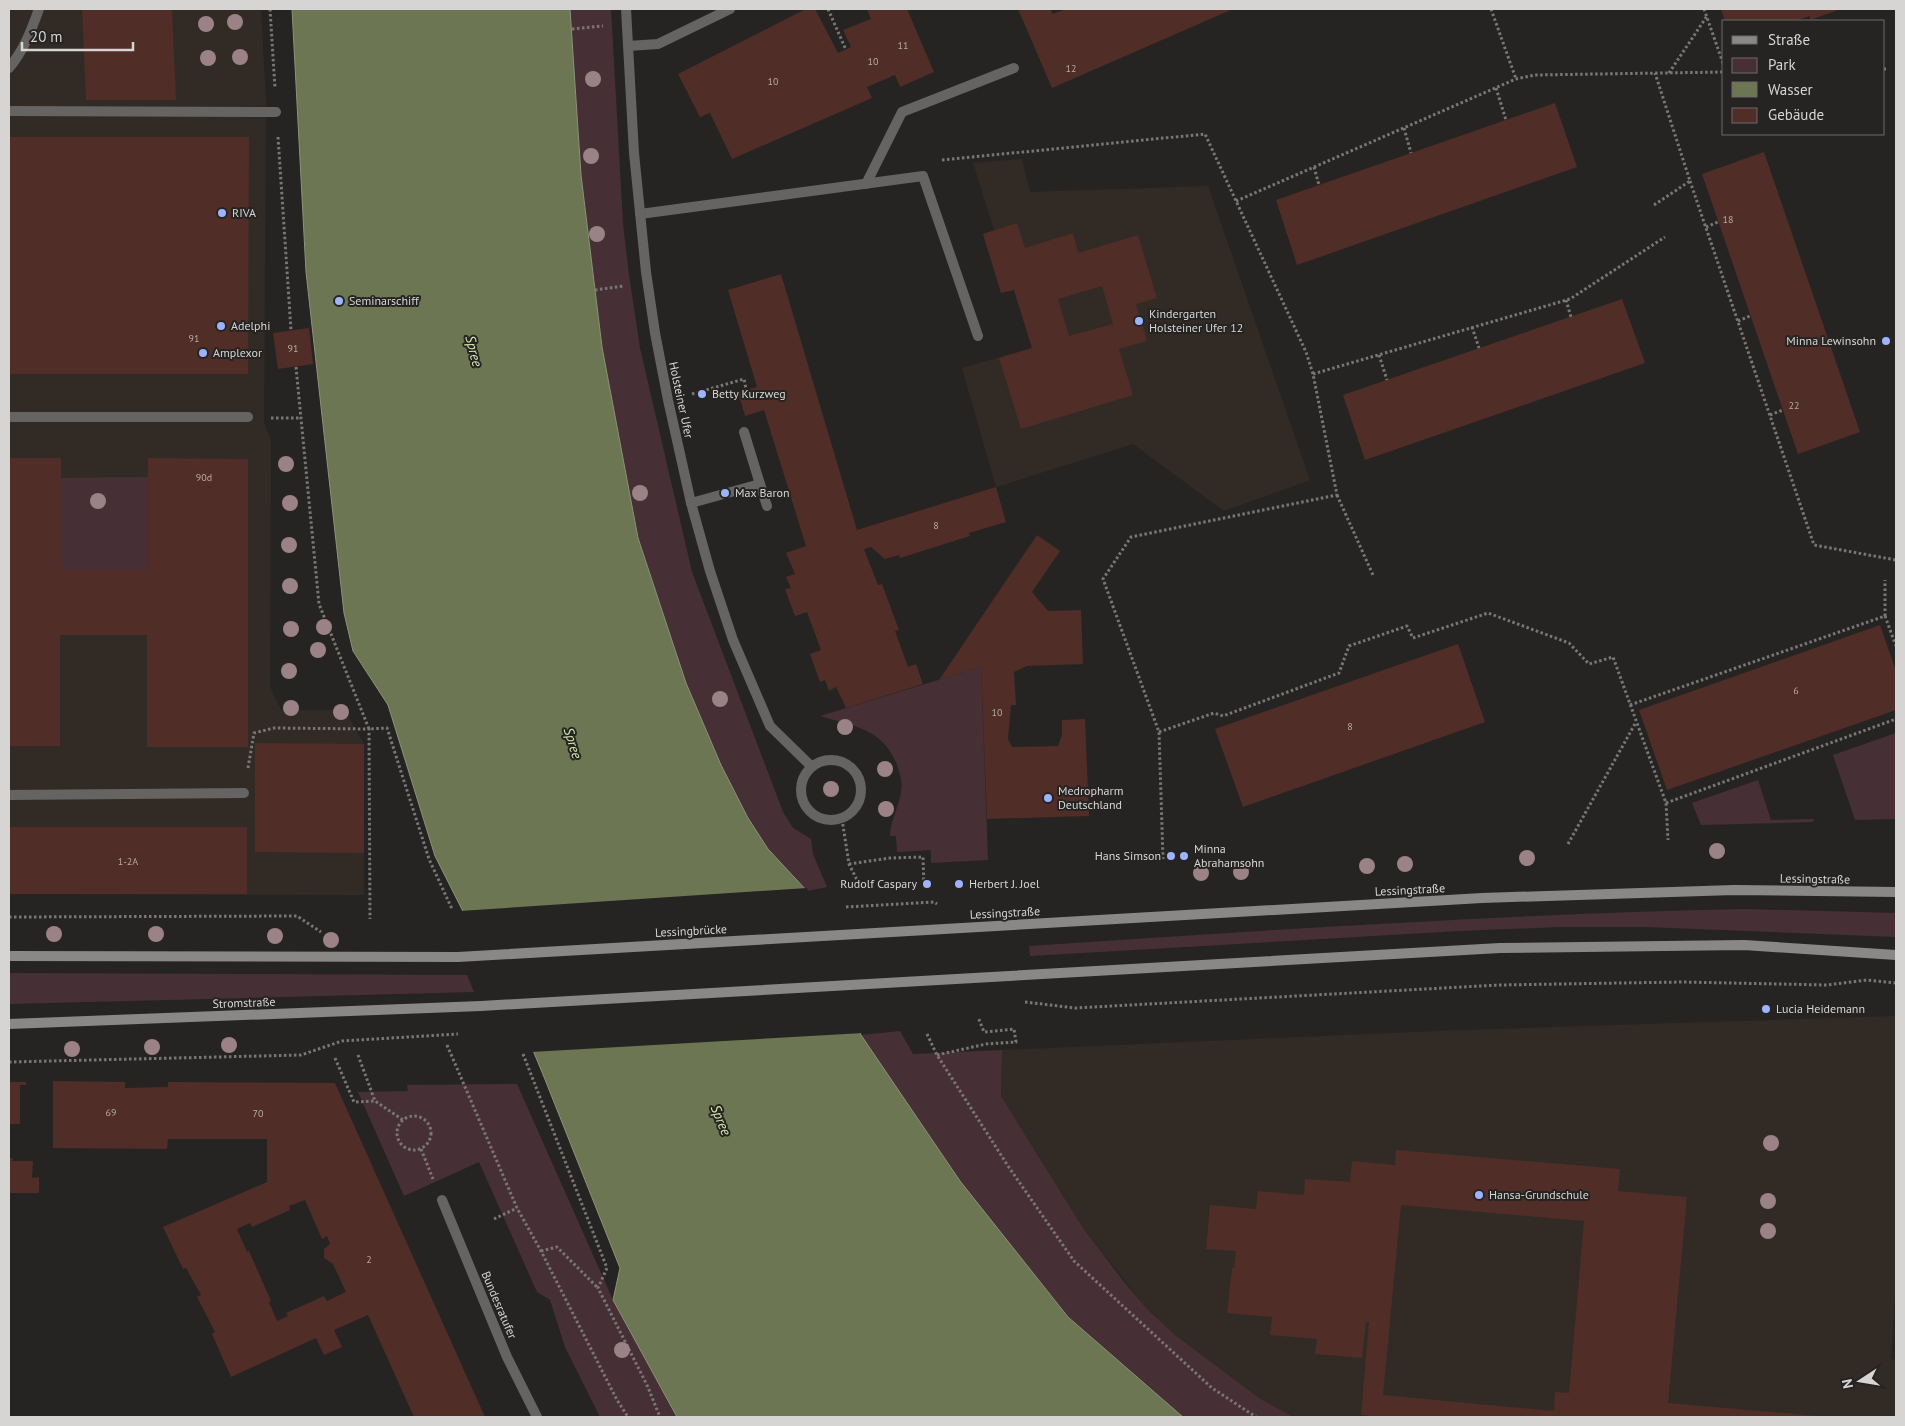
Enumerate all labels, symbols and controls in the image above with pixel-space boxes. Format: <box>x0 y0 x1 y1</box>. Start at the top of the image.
scale bar <box>22 20 134 52</box>
legend <box>1722 20 1885 135</box>
text: 20 m <box>30 27 63 46</box>
text: Straße <box>1768 30 1810 49</box>
house number: 11 <box>898 39 908 52</box>
house number: 10 <box>868 55 879 68</box>
text: Park <box>1768 55 1796 74</box>
house number: 12 <box>1066 62 1076 75</box>
house number: 10 <box>768 75 779 88</box>
text: Wasser <box>1768 80 1813 99</box>
text: Gebäude <box>1768 105 1824 124</box>
place label: RIVA <box>232 205 256 220</box>
marker: RIVA <box>216 207 228 219</box>
house number: 18 <box>1723 213 1733 226</box>
place label: Seminarschiff <box>349 293 420 308</box>
marker: Seminarschiff <box>333 295 345 307</box>
place label: Kindergarten Holsteiner Ufer 12 <box>1149 306 1243 335</box>
marker: Kindergarten Holsteiner Ufer 12 <box>1133 315 1145 327</box>
place label: Adelphi <box>231 318 270 333</box>
marker: Adelphi <box>215 320 227 332</box>
house number: 91 <box>189 332 199 345</box>
water label: Spree <box>461 333 487 369</box>
place label: Minna Lewinsohn <box>1786 333 1876 348</box>
marker: Minna Lewinsohn <box>1880 335 1892 347</box>
house number: 91 <box>288 342 298 355</box>
place label: Amplexor <box>213 345 262 360</box>
marker: Amplexor <box>197 347 209 359</box>
street label: Holsteiner Ufer <box>666 360 697 440</box>
place label: Betty Kurzweg <box>712 386 786 401</box>
marker: Betty Kurzweg <box>696 388 708 400</box>
house number: 22 <box>1789 399 1799 412</box>
house number: 90d <box>196 471 212 484</box>
place label: Max Baron <box>735 485 790 500</box>
marker: Max Baron <box>719 487 731 499</box>
house number: 8 <box>933 519 939 532</box>
house number: 6 <box>1793 684 1799 697</box>
house number: 10 <box>992 706 1003 719</box>
house number: 8 <box>1347 720 1353 733</box>
water label: Spree <box>560 725 586 761</box>
place label: Medropharm Deutschland <box>1058 783 1123 812</box>
marker: Medropharm Deutschland <box>1042 792 1054 804</box>
place label: Minna Abrahamsohn <box>1194 841 1264 870</box>
place label: Hans Simson <box>1095 848 1161 863</box>
marker: Hans Simson <box>1165 850 1177 862</box>
marker: Minna Abrahamsohn <box>1178 850 1190 862</box>
house number: 1-2A <box>118 855 138 868</box>
street label: Lessingstraße <box>1780 870 1850 887</box>
place label: Rudolf Caspary <box>840 876 917 891</box>
place label: Herbert J. Joel <box>969 876 1040 891</box>
marker: Rudolf Caspary <box>921 878 933 890</box>
marker: Herbert J. Joel <box>953 878 965 890</box>
street label: Lessingstraße <box>1374 880 1445 899</box>
street label: Lessingstraße <box>969 903 1040 922</box>
street label: Lessingbrücke <box>655 921 727 940</box>
street label: Stromstraße <box>212 994 276 1011</box>
place label: Lucia Heidemann <box>1776 1001 1865 1016</box>
marker: Lucia Heidemann <box>1760 1003 1772 1015</box>
water label: Spree <box>707 1102 735 1139</box>
house number: 69 <box>106 1106 116 1119</box>
house number: 70 <box>253 1107 264 1120</box>
place label: Hansa-Grundschule <box>1489 1187 1589 1202</box>
marker: Hansa-Grundschule <box>1473 1189 1485 1201</box>
house number: 2 <box>366 1253 372 1266</box>
street label: Bundesratufer <box>478 1269 520 1341</box>
north arrow <box>1835 1356 1885 1406</box>
text: N <box>1838 1377 1857 1390</box>

